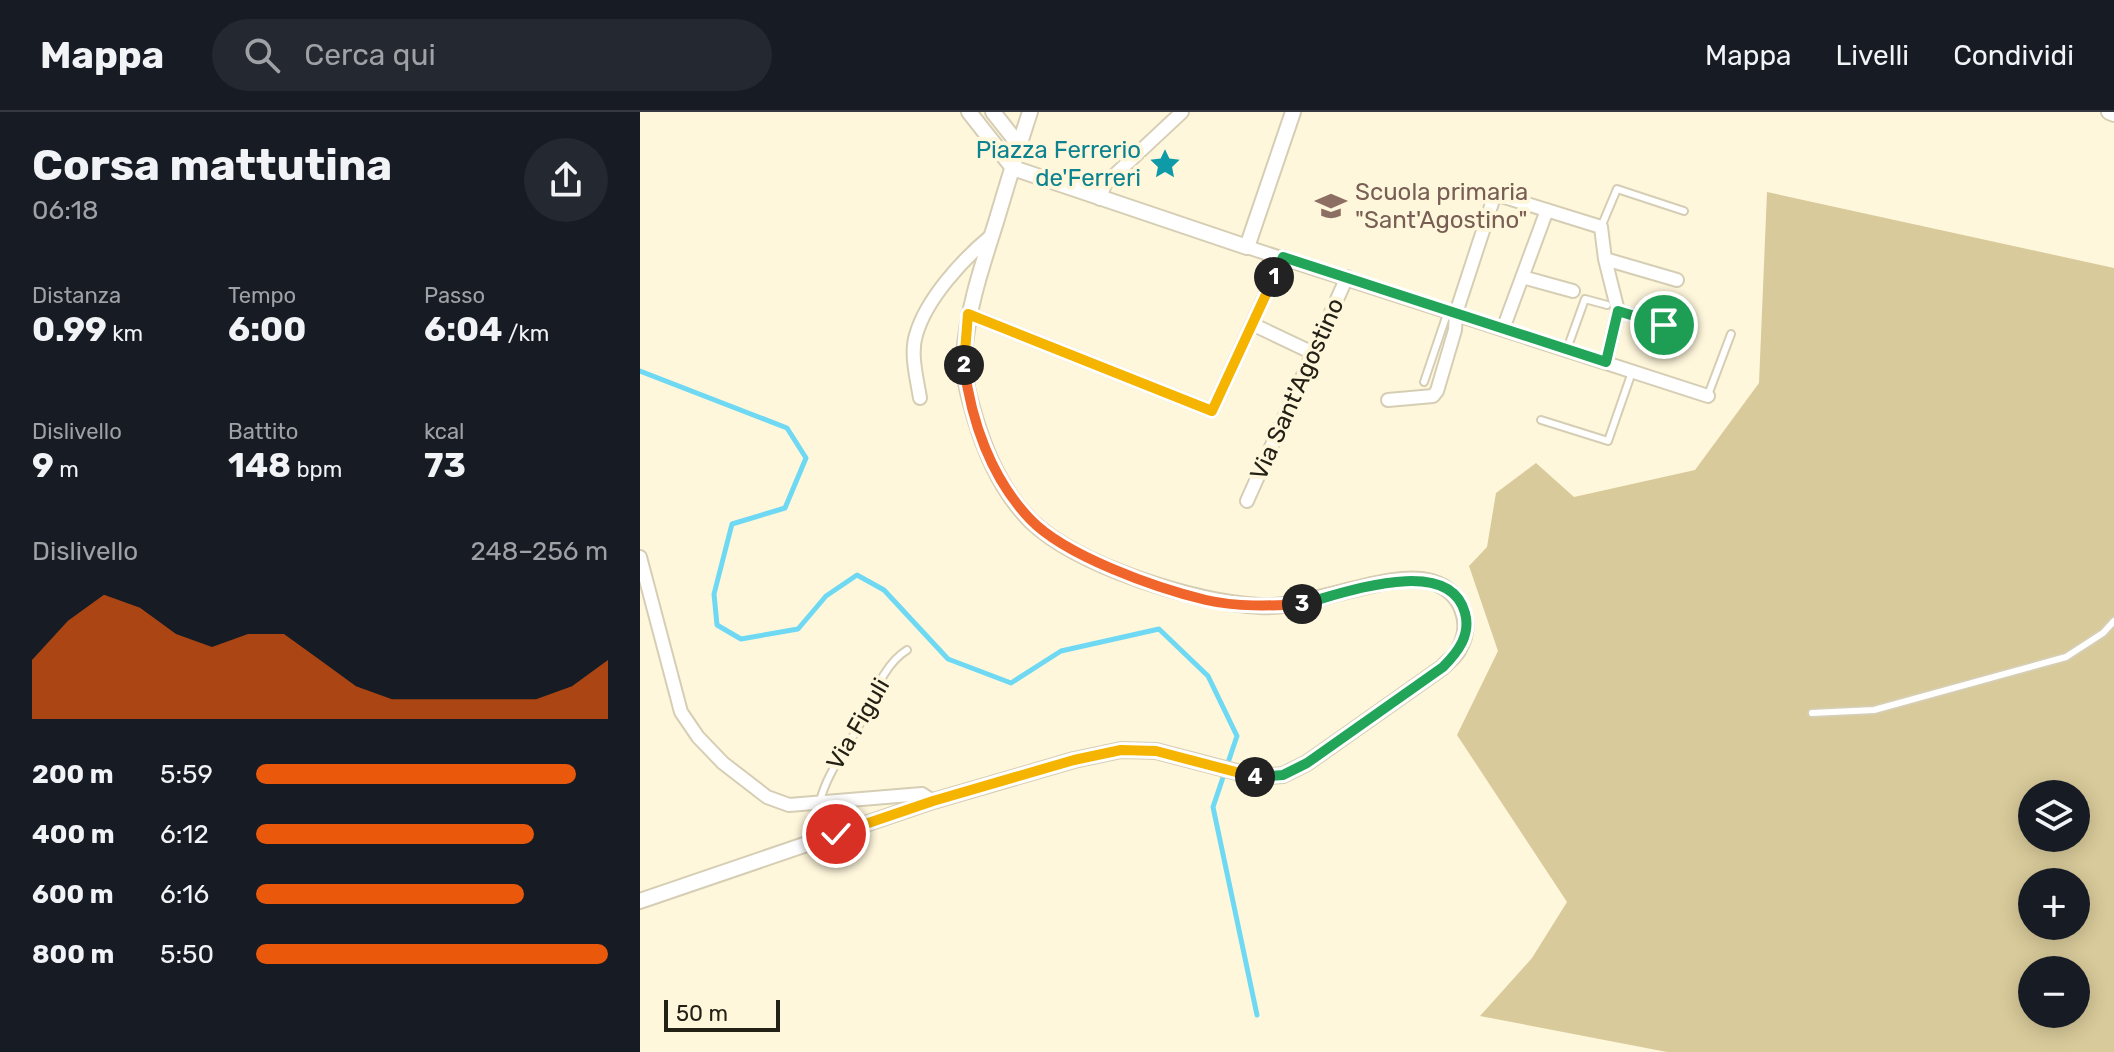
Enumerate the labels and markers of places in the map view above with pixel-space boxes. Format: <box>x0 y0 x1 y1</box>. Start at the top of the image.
place label: Piazza Ferrerio de'Ferreri <box>976 136 1141 192</box>
place icon: Piazza Ferrerio de'Ferreri <box>1148 147 1182 181</box>
place label: Scuola primaria "Sant'Agostino" <box>1355 178 1528 234</box>
school or university icon: Scuola primaria "Sant'Agostino" <box>1314 189 1348 223</box>
pin: 1 <box>1254 257 1294 297</box>
pin <box>1630 291 1698 359</box>
pin: 2 <box>944 345 984 385</box>
pin: 3 <box>1282 584 1322 624</box>
pin: 4 <box>1235 757 1275 797</box>
pin <box>802 800 870 868</box>

